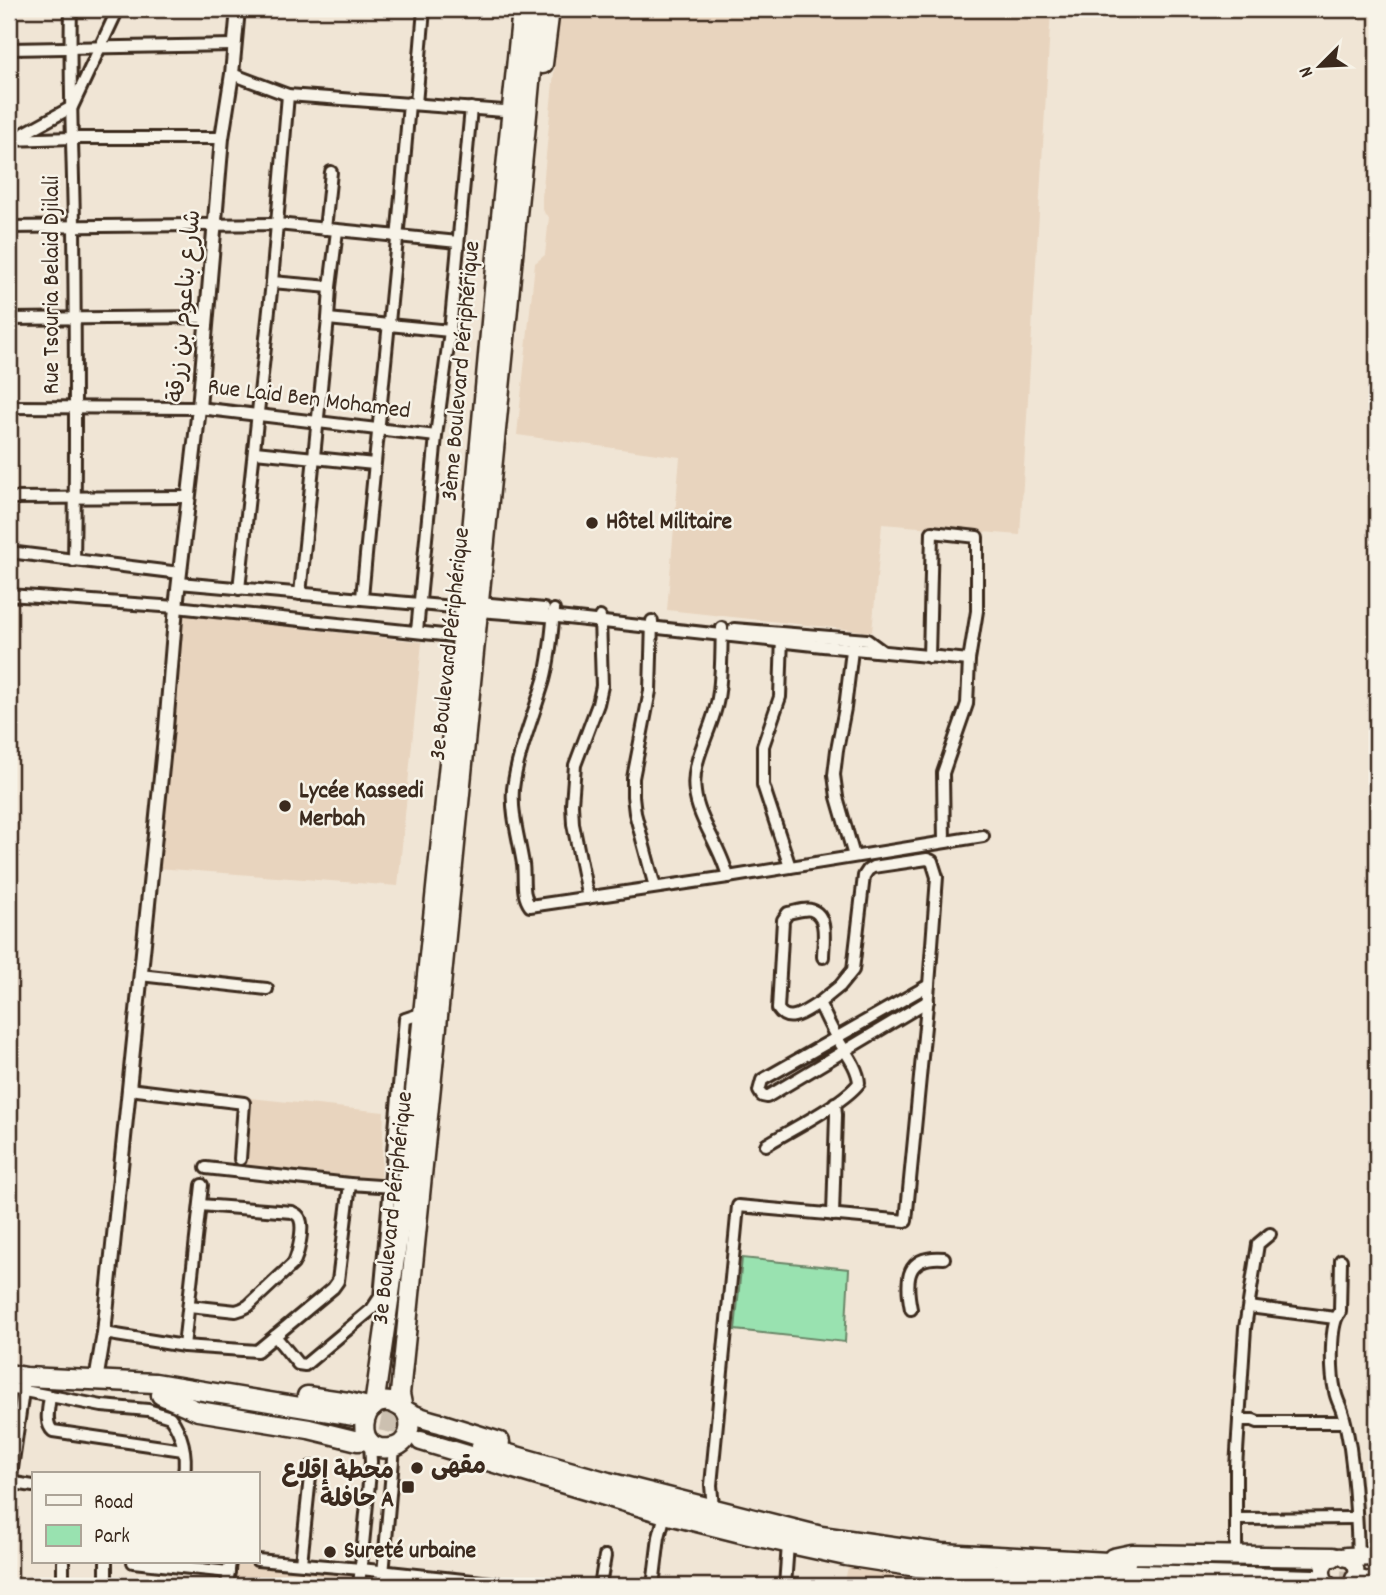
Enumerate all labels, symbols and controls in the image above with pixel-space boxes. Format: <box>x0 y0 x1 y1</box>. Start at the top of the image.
north arrow <box>1284 32 1354 102</box>
text: N <box>1293 62 1322 81</box>
street label: Rue Tsouria Belaid Djilali <box>36 175 70 395</box>
street label: شارع بناعوم بن زرقة <box>161 208 211 404</box>
street label: 3ème Boulevard Périphérique <box>434 240 490 502</box>
street label: Rue Laid Ben Mohamed <box>206 371 412 429</box>
place label: Hôtel Militaire <box>606 506 733 540</box>
marker: Hôtel Militaire <box>584 515 600 531</box>
street label: 3e Boulevard Périphérique <box>422 526 480 762</box>
place label: Lycée Kassedi Merbah <box>299 775 424 837</box>
marker: Lycée Kassedi Merbah <box>277 798 293 814</box>
street label: 3e Boulevard Périphérique <box>365 1090 423 1326</box>
place label: مقهى <box>431 1451 486 1485</box>
place label: محطة إقلاع حافلة A <box>282 1456 394 1518</box>
marker: مقهى <box>409 1460 425 1476</box>
legend <box>32 1472 259 1564</box>
marker: محطة إقلاع حافلة A <box>400 1479 416 1495</box>
text: Road <box>94 1489 133 1519</box>
text: Park <box>94 1523 130 1553</box>
place label: Sureté urbaine <box>344 1535 476 1569</box>
marker: Sureté urbaine <box>322 1544 338 1560</box>

